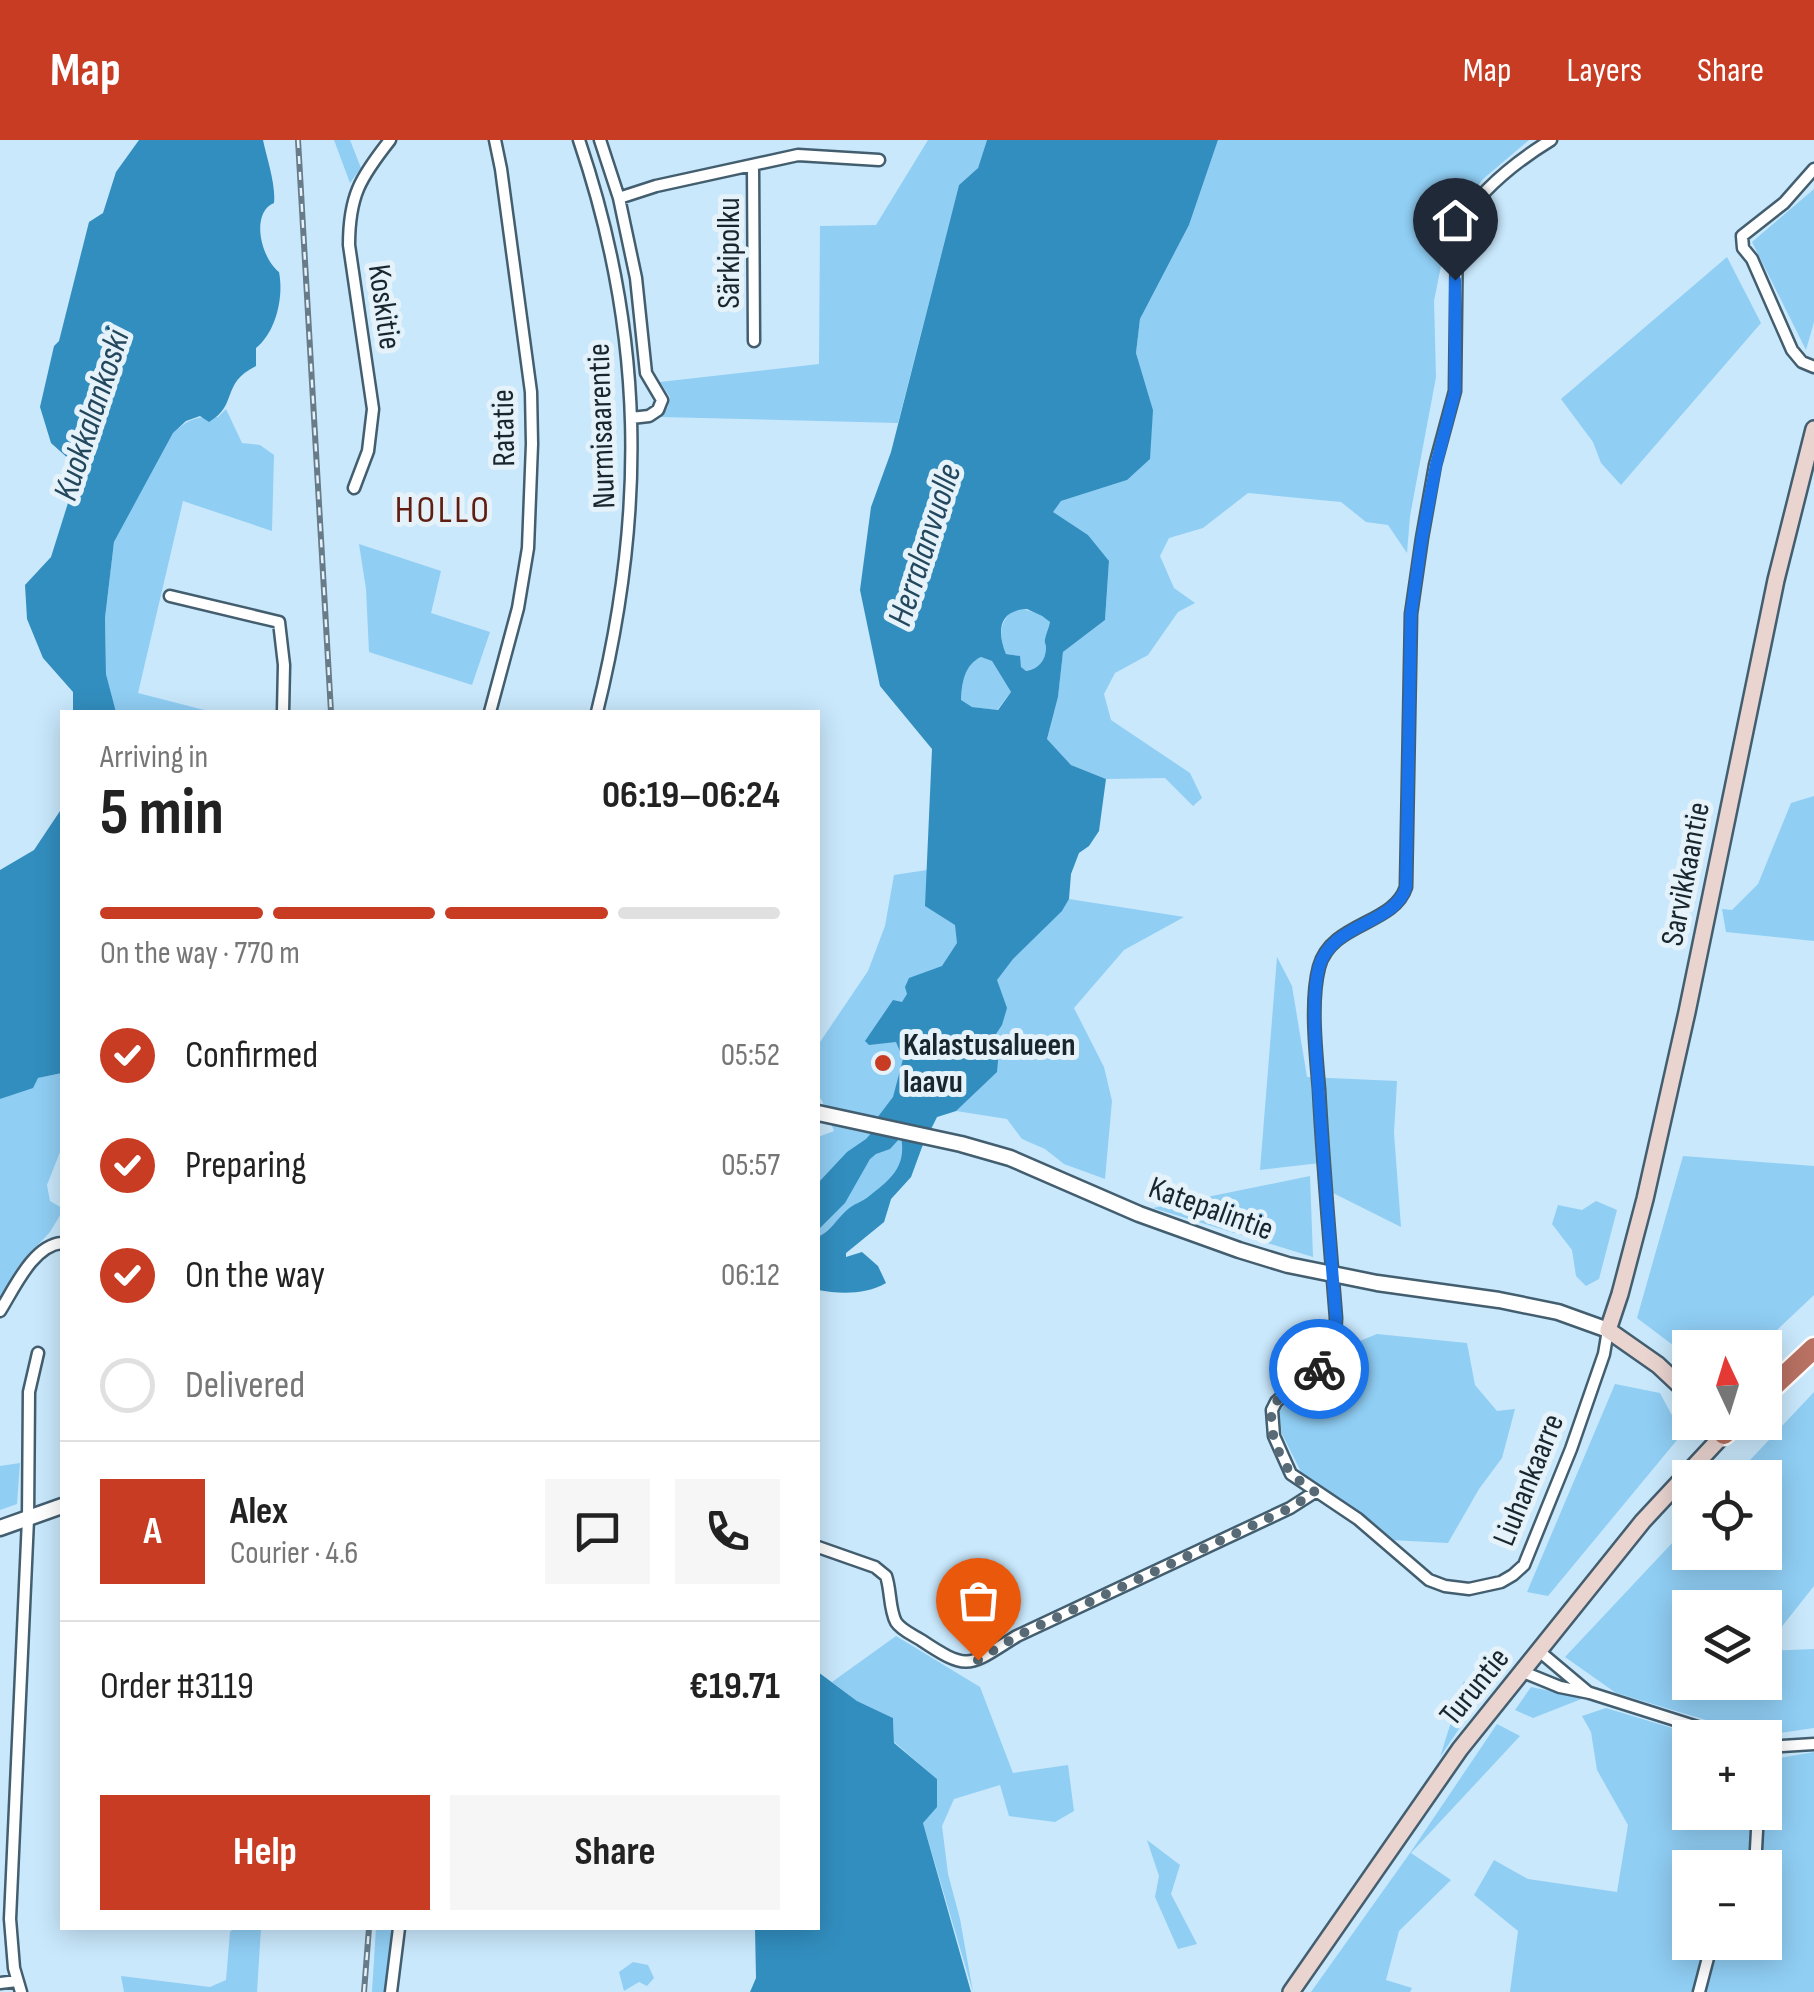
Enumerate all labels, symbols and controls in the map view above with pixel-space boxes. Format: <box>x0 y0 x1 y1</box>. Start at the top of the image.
text: Map <box>50 42 121 99</box>
text: Map <box>1463 49 1511 92</box>
text: Layers <box>1566 49 1642 92</box>
text: Share <box>1697 49 1764 92</box>
pin <box>1413 178 1498 281</box>
icon: home <box>1428 193 1483 248</box>
street label: Särkipolku <box>710 197 749 309</box>
street label: Koskitie <box>359 262 409 352</box>
water label: Kuokkalankoski <box>44 323 140 506</box>
street label: Nurmisaarentie <box>580 343 624 509</box>
street label: Ratatie <box>484 389 524 467</box>
water label: Herralanvuolle <box>879 458 971 631</box>
district label: HOLLO <box>395 488 491 533</box>
text: Arriving in <box>100 738 208 777</box>
text: 06:19–06:24 <box>602 773 780 818</box>
text: 5 min <box>100 775 224 853</box>
street label: Sarvikkaantie <box>1653 799 1719 949</box>
text: On the way · 770 m <box>100 934 300 973</box>
place label: Kalastusalueen laavu <box>903 1026 1075 1102</box>
icon: check <box>100 1028 155 1083</box>
text: Confirmed <box>185 1033 318 1078</box>
text: 05:52 <box>721 1036 780 1075</box>
marker: Kalastusalueen laavu <box>872 1052 894 1074</box>
icon: check <box>100 1138 155 1193</box>
text: Preparing <box>185 1143 306 1188</box>
text: 05:57 <box>721 1146 780 1185</box>
street label: Katepalintie <box>1143 1169 1279 1249</box>
icon: check <box>100 1248 155 1303</box>
text: On the way <box>185 1253 325 1298</box>
text: 06:12 <box>721 1256 780 1295</box>
courier <box>1269 1319 1369 1419</box>
north arrow <box>1672 1330 1782 1440</box>
map controls <box>1672 1330 1782 1960</box>
icon: bike <box>1292 1342 1347 1397</box>
text: Delivered <box>185 1363 305 1408</box>
street label: Liuhankaarre <box>1485 1409 1573 1551</box>
button: locate <box>1672 1460 1782 1570</box>
button: chat <box>545 1479 650 1584</box>
button: phone <box>675 1479 780 1584</box>
text: Alex <box>230 1489 288 1534</box>
text: A <box>143 1509 162 1554</box>
text: Courier · 4.6 <box>230 1534 358 1573</box>
pin <box>936 1558 1021 1661</box>
icon: bag <box>951 1573 1006 1628</box>
button: layers <box>1672 1590 1782 1700</box>
street label: Turuntie <box>1432 1640 1518 1734</box>
text: Order #3119 <box>100 1664 254 1709</box>
text: €19.71 <box>689 1664 780 1709</box>
button: + <box>1672 1720 1782 1830</box>
button: Help <box>100 1795 430 1910</box>
button: Share <box>450 1795 780 1910</box>
button: − <box>1672 1850 1782 1960</box>

